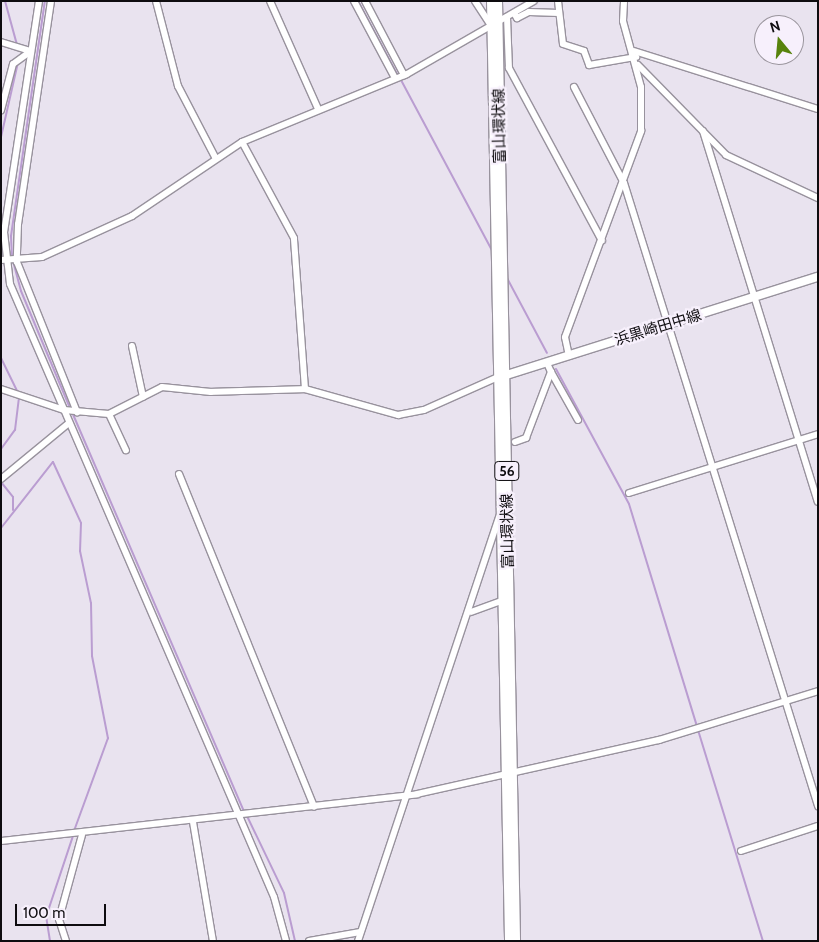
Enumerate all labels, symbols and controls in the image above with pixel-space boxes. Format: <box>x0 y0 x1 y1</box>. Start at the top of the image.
north arrow <box>754 15 804 65</box>
text: N <box>768 17 782 37</box>
street label: 富山環状線 <box>490 88 510 164</box>
street label: 浜黒崎田中線 <box>612 306 704 350</box>
road number: 56 <box>493 460 521 482</box>
street label: 富山環状線 <box>498 493 518 569</box>
scale bar <box>18 894 109 926</box>
text: 100 m <box>23 904 65 922</box>

